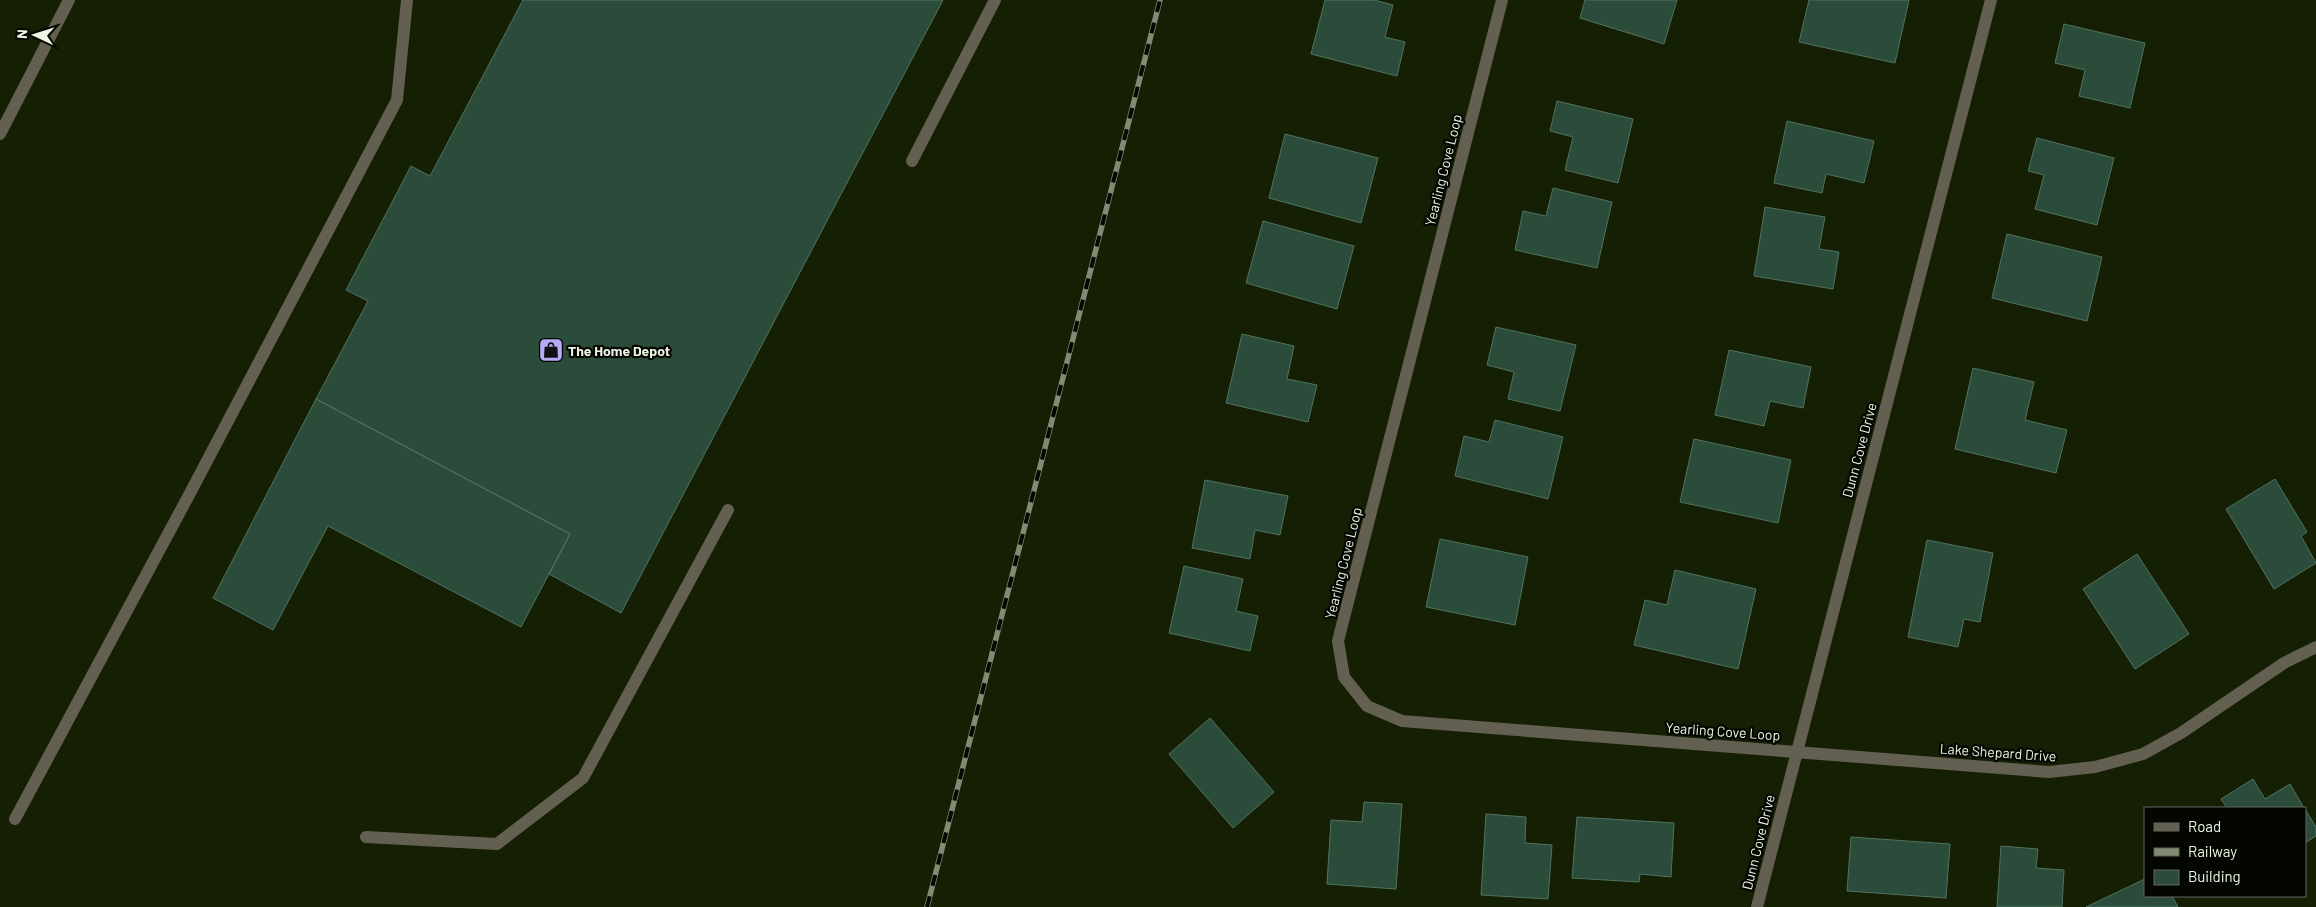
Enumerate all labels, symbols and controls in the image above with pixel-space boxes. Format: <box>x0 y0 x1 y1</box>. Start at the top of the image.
north arrow <box>10 10 60 60</box>
text: N <box>13 29 30 39</box>
street label: Yearling Cove Loop <box>1421 112 1465 228</box>
shop icon: The Home Depot <box>538 337 564 363</box>
place label: The Home Depot <box>568 342 670 359</box>
street label: Dunn Cove Drive <box>1838 401 1880 499</box>
street label: Yearling Cove Loop <box>1321 505 1365 621</box>
street label: Yearling Cove Loop <box>1665 719 1781 743</box>
street label: Lake Shepard Drive <box>1939 739 2057 765</box>
street label: Dunn Cove Drive <box>1738 793 1778 891</box>
legend <box>2144 807 2306 897</box>
text: Road <box>2188 817 2221 835</box>
text: Railway <box>2188 842 2237 860</box>
text: Building <box>2188 867 2241 885</box>

